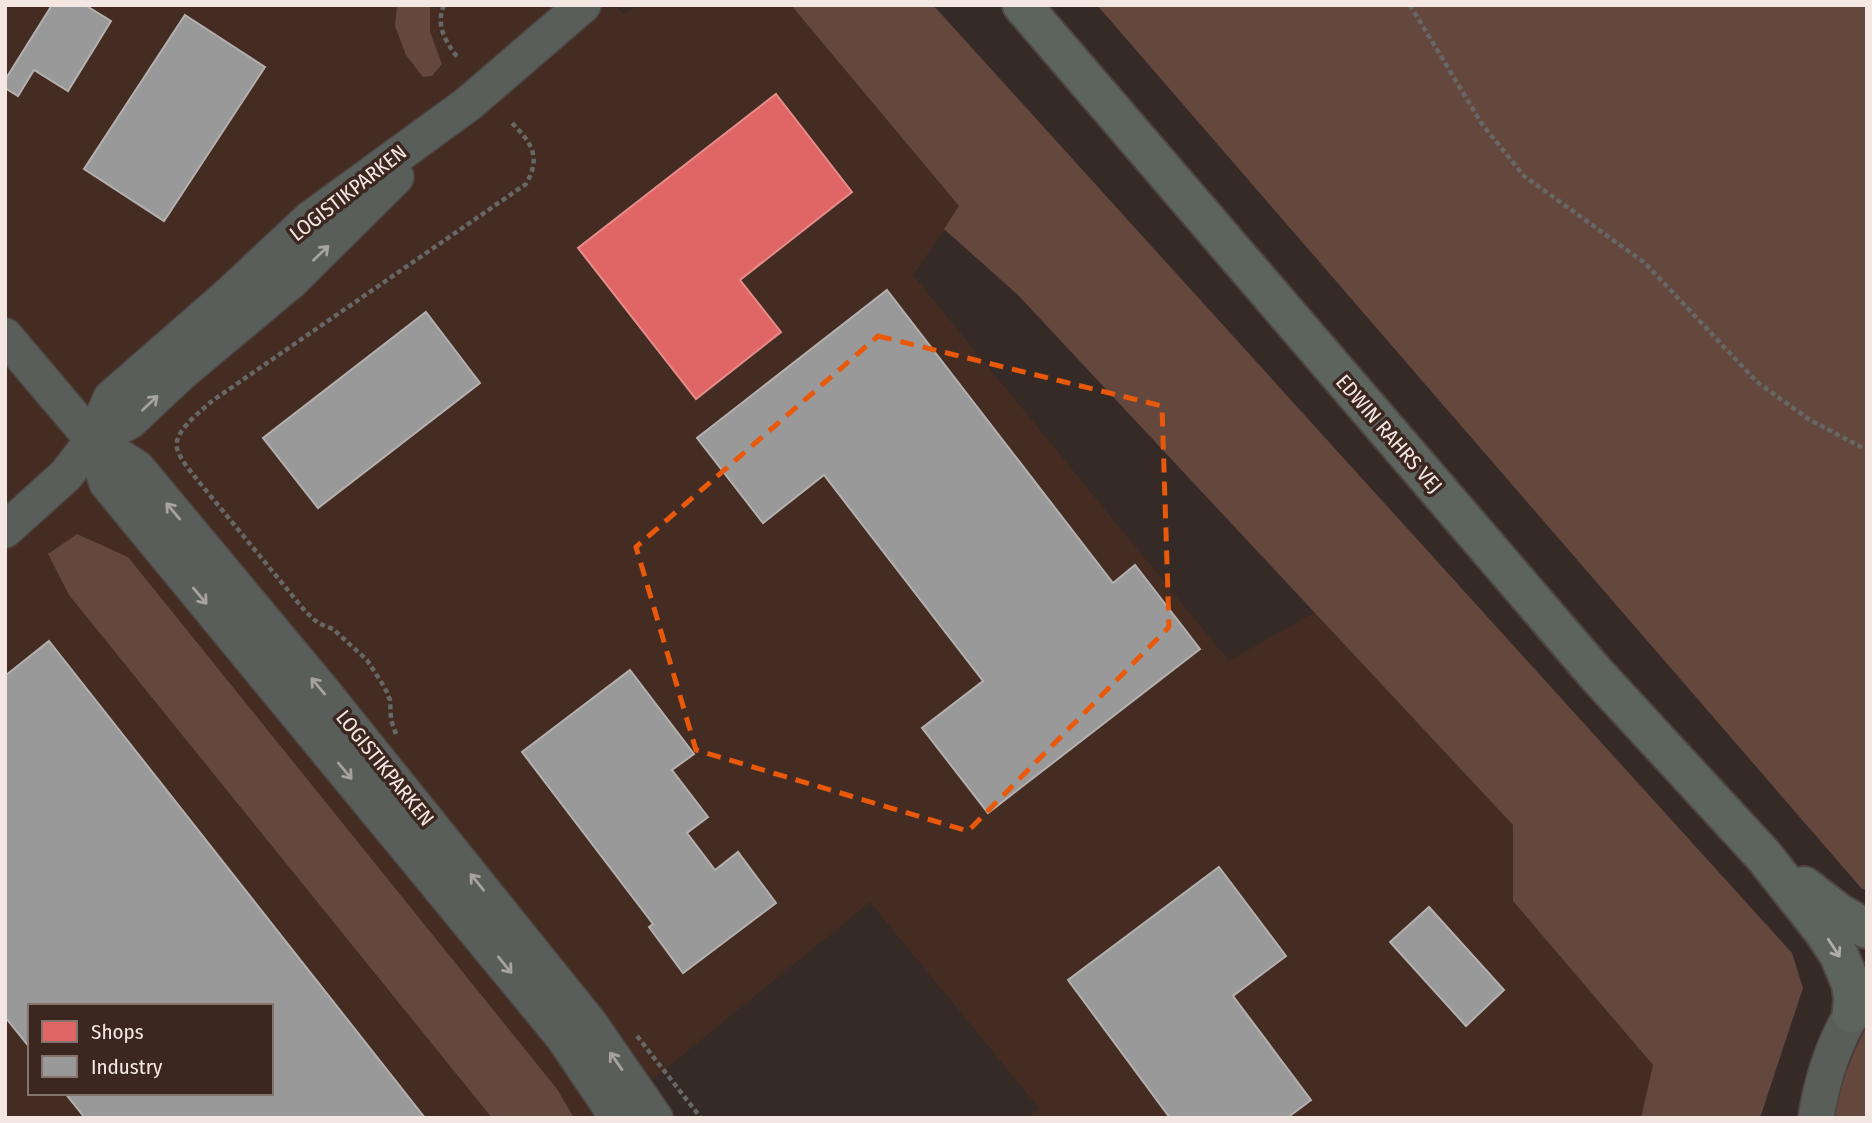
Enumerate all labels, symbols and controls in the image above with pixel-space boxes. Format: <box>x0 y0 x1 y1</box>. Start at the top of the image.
street label: LOGISTIKPARKEN <box>284 139 412 247</box>
one-way arrow <box>312 244 329 261</box>
street label: EDWIN RAHRS VEJ <box>1330 369 1448 499</box>
one-way arrow <box>141 394 158 411</box>
one-way arrow <box>165 502 181 520</box>
one-way arrow <box>192 586 208 604</box>
one-way arrow <box>311 677 326 695</box>
street label: LOGISTIKPARKEN <box>330 705 440 831</box>
one-way arrow <box>337 761 352 779</box>
one-way arrow <box>469 873 485 891</box>
one-way arrow <box>1827 938 1842 957</box>
one-way arrow <box>497 956 513 974</box>
legend <box>28 1004 273 1095</box>
text: Shops <box>91 1019 144 1045</box>
one-way arrow <box>609 1052 623 1071</box>
text: Industry <box>91 1054 163 1080</box>

